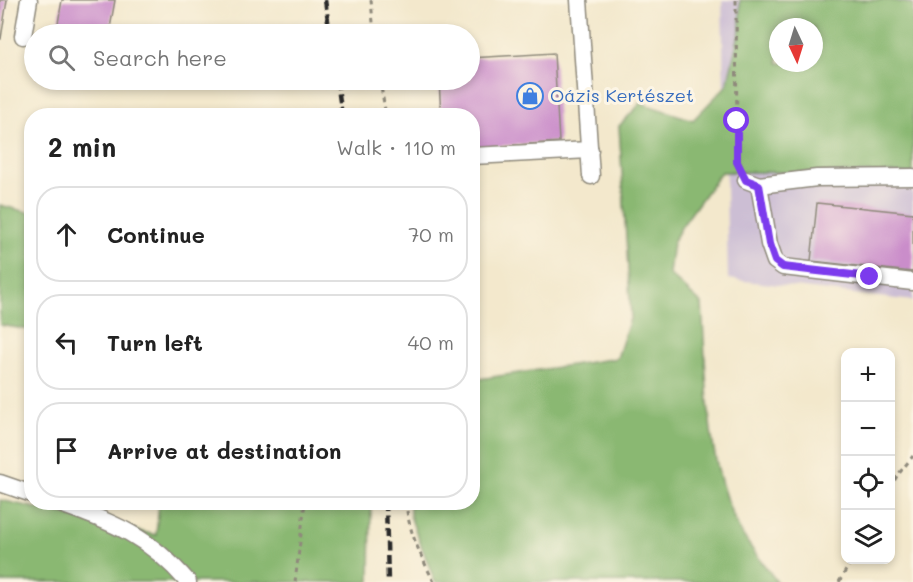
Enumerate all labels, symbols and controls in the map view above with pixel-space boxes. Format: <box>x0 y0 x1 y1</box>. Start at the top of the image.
north arrow <box>769 18 823 72</box>
search box <box>24 24 480 90</box>
icon: search <box>45 41 78 74</box>
text: Search here <box>93 43 227 72</box>
shop icon: Oázis Kertészet <box>515 81 545 111</box>
place label: Oázis Kertészet <box>550 83 694 107</box>
route start <box>723 107 749 133</box>
text: 2 min <box>48 130 116 164</box>
text: Walk · 110 m <box>336 134 456 160</box>
icon: ahead <box>50 218 83 251</box>
text: Continue <box>107 220 205 249</box>
text: 70 m <box>408 221 454 247</box>
route end <box>856 263 882 289</box>
icon: left <box>50 326 83 359</box>
text: Turn left <box>107 328 203 357</box>
text: 40 m <box>408 329 454 355</box>
map controls <box>841 348 895 564</box>
button: + <box>841 348 895 402</box>
button: − <box>841 402 895 456</box>
icon: arrive <box>50 434 83 467</box>
text: Arrive at destination <box>107 436 342 465</box>
button: locate <box>841 456 895 510</box>
button: layers <box>841 510 895 564</box>

